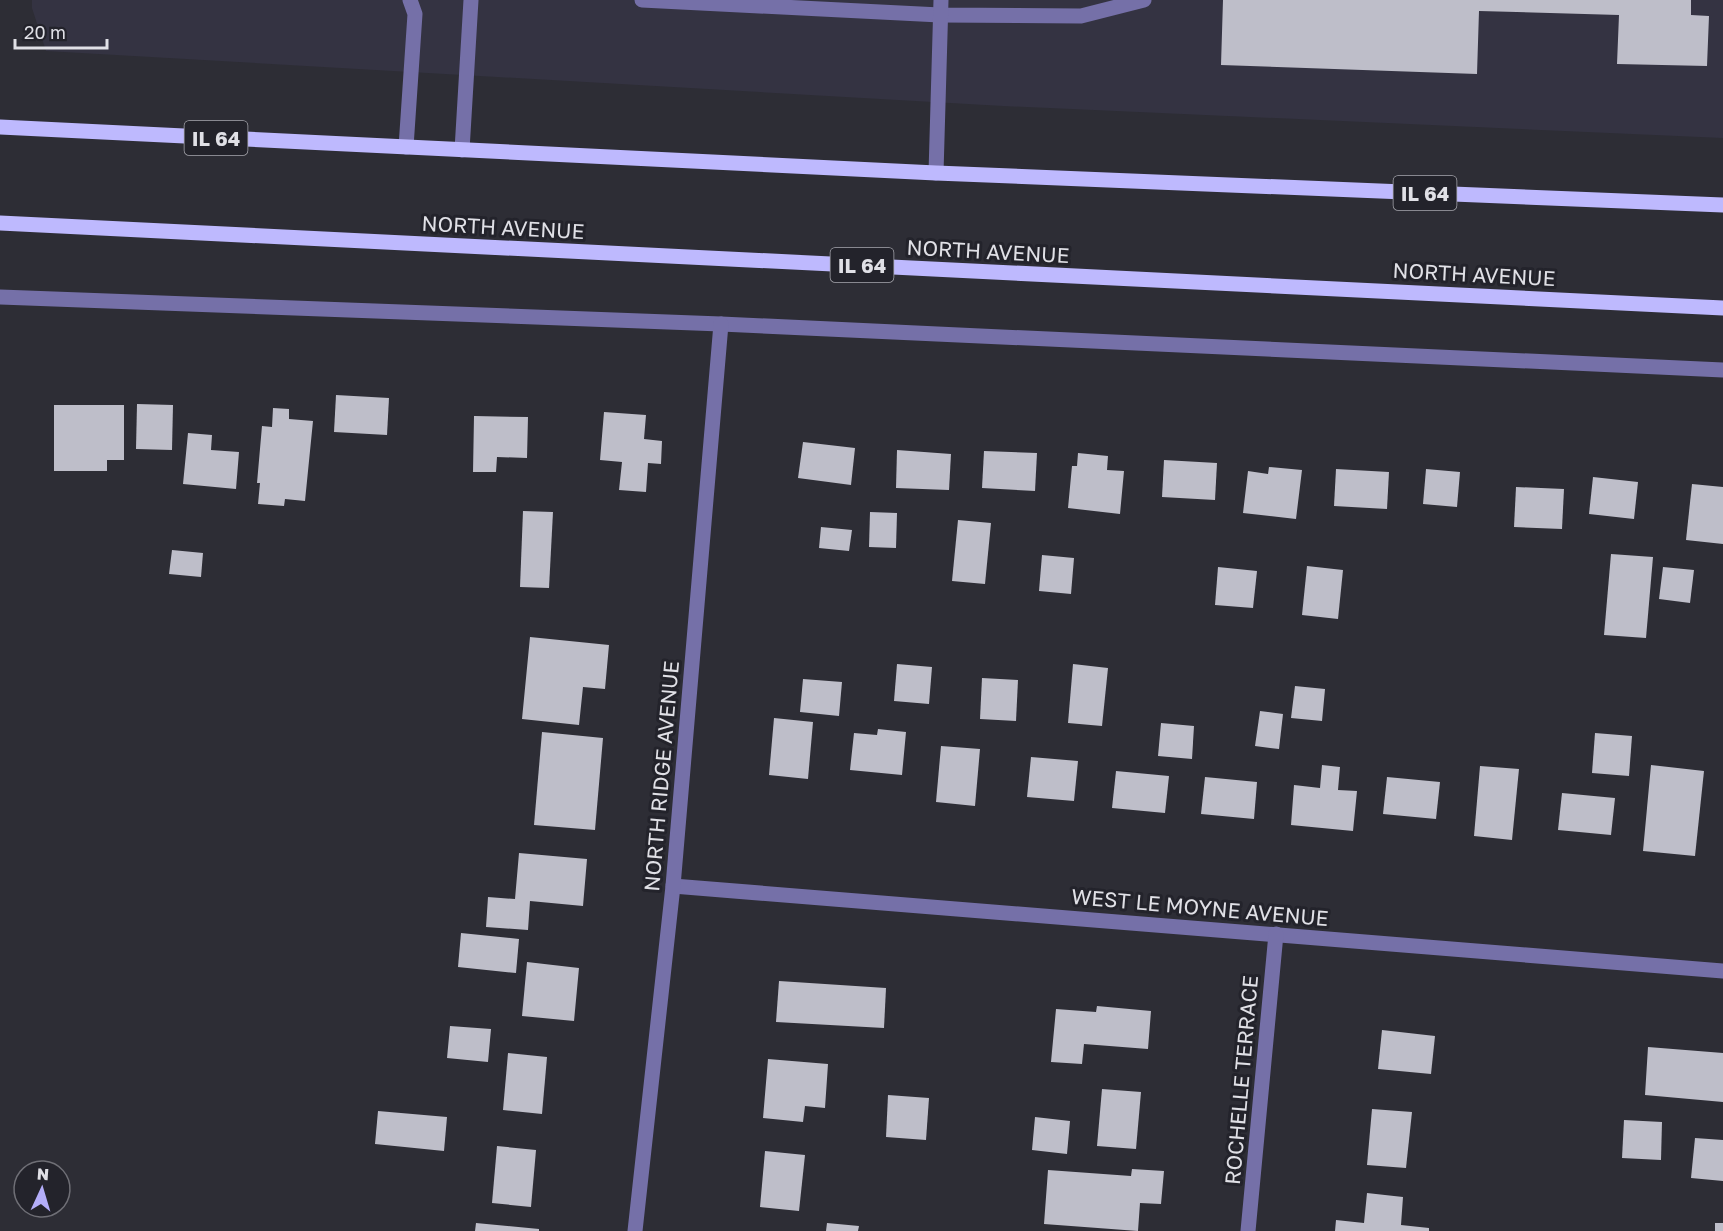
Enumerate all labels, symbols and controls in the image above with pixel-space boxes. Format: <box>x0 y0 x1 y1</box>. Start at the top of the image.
scale bar <box>15 12 106 50</box>
text: 20 m <box>24 21 66 43</box>
road number: IL 64 <box>184 121 248 155</box>
road number: IL 64 <box>1394 176 1456 210</box>
street label: NORTH AVENUE <box>421 210 585 244</box>
street label: NORTH AVENUE <box>906 234 1070 268</box>
road number: IL 64 <box>830 248 894 282</box>
street label: NORTH AVENUE <box>1392 257 1556 291</box>
street label: NORTH RIDGE AVENUE <box>638 660 684 892</box>
street label: WEST LE MOYNE AVENUE <box>1070 883 1330 931</box>
street label: ROCHELLE TERRACE <box>1219 974 1263 1186</box>
north arrow <box>12 1159 72 1219</box>
text: N <box>36 1164 50 1184</box>

